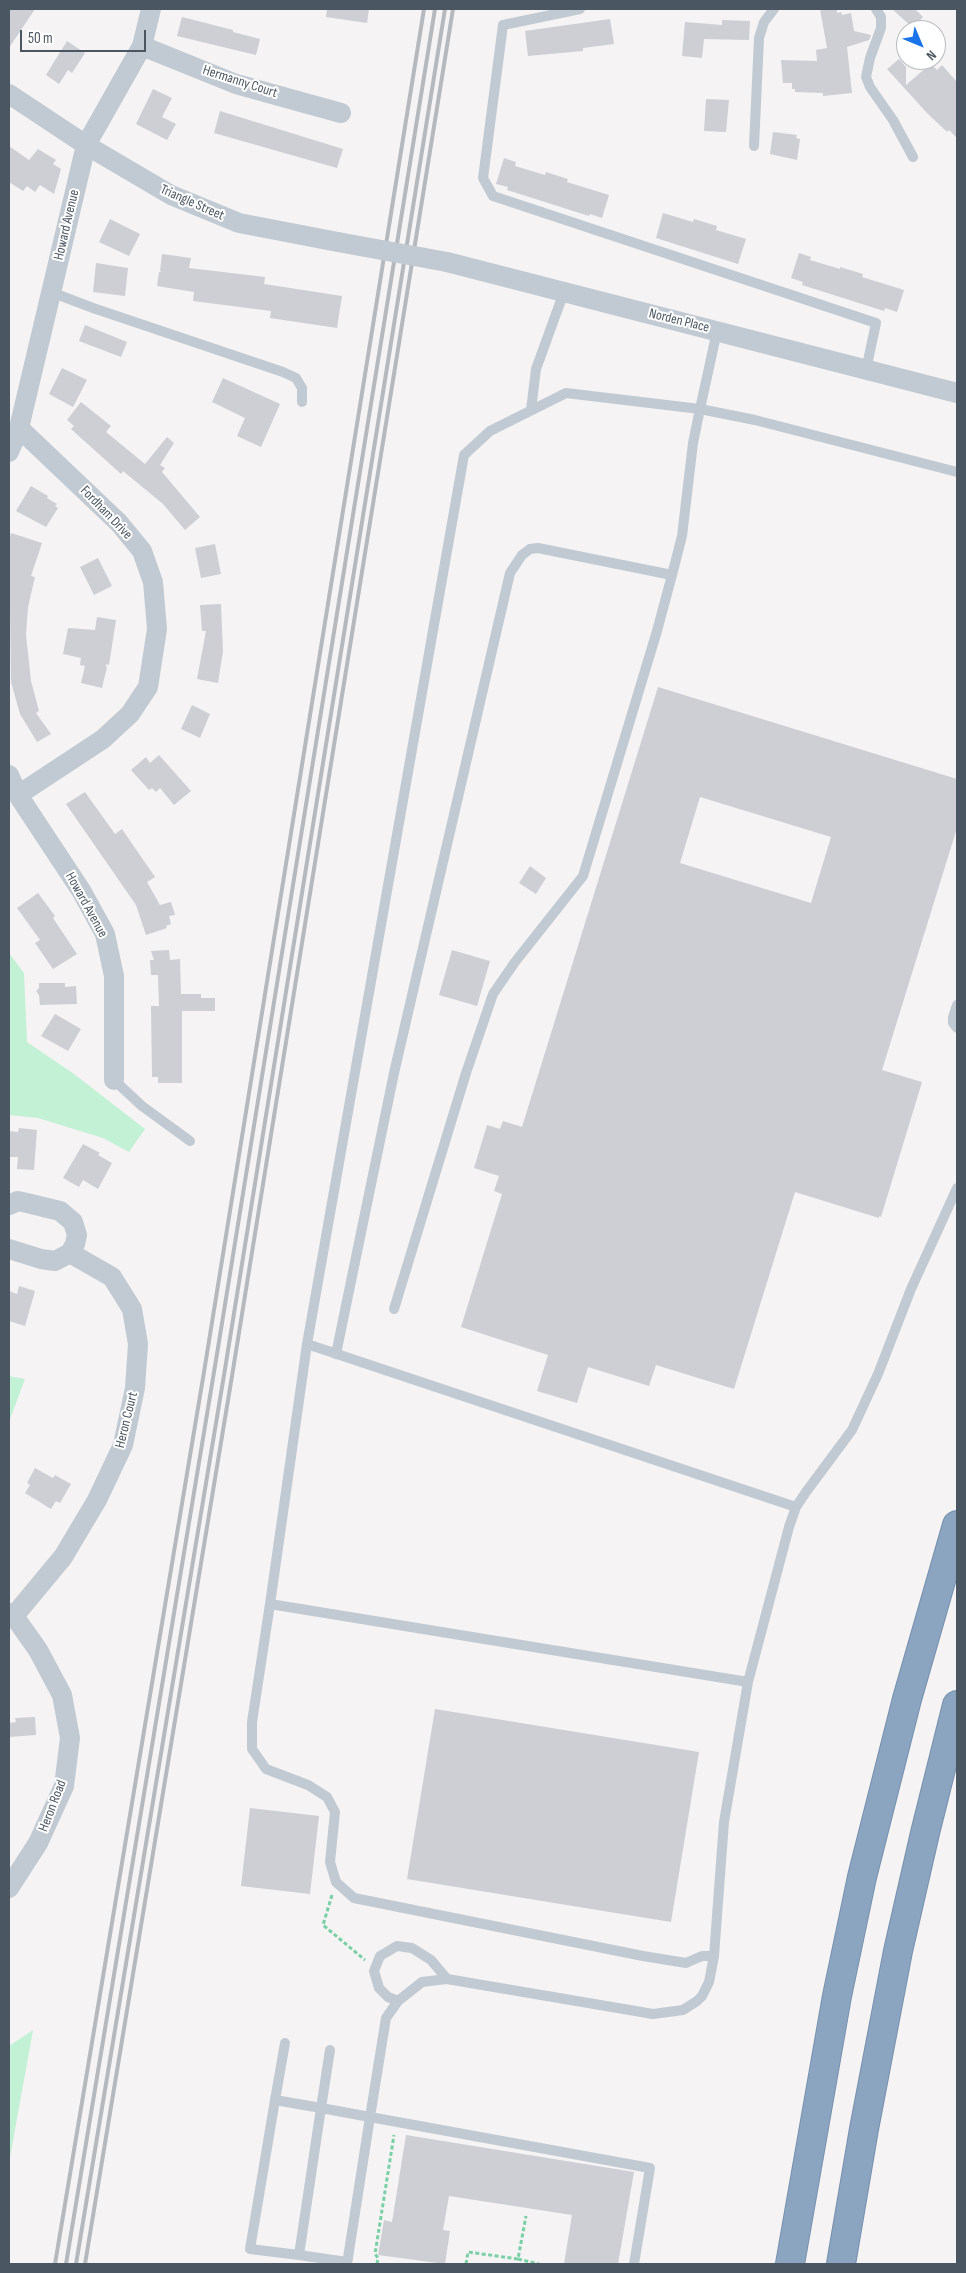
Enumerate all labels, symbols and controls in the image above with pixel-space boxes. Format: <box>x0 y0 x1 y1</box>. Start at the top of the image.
scale bar <box>22 20 149 52</box>
north arrow <box>896 20 946 70</box>
text: 50 m <box>28 29 53 48</box>
text: N <box>923 47 940 64</box>
street label: Hermanny Court <box>201 62 279 102</box>
street label: Triangle Street <box>157 181 227 225</box>
street label: Howard Avenue <box>51 188 83 262</box>
street label: Norden Place <box>647 305 711 337</box>
street label: Fordham Drive <box>76 483 136 543</box>
street label: Howard Avenue <box>61 869 111 941</box>
street label: Heron Court <box>112 1390 142 1450</box>
street label: Heron Road <box>36 1778 70 1834</box>

